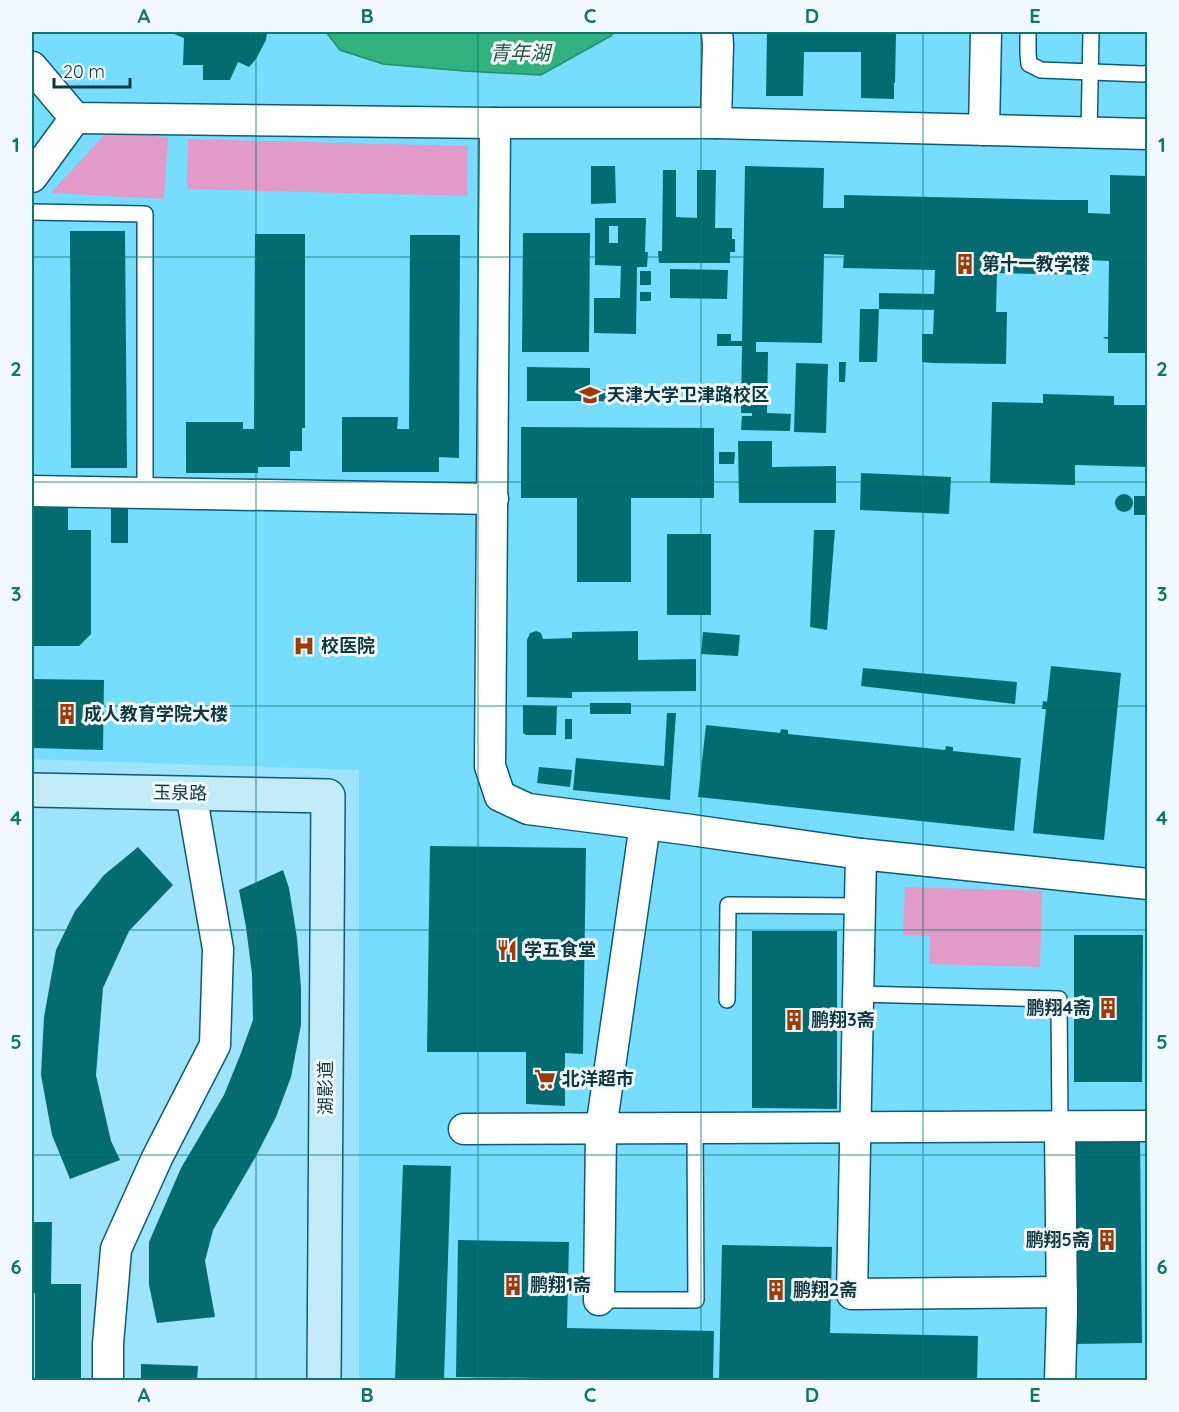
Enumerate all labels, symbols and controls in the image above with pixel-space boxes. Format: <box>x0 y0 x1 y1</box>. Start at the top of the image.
text: A <box>138 3 151 28</box>
text: B <box>360 3 374 28</box>
text: C <box>584 3 597 28</box>
text: D <box>805 3 819 28</box>
text: E <box>1029 3 1041 28</box>
water label: 青年湖 <box>490 40 553 65</box>
scale bar <box>54 51 130 89</box>
text: 20 m <box>63 60 105 83</box>
text: 1 <box>12 132 20 157</box>
text: 1 <box>1158 132 1166 157</box>
building icon: 第十一教学楼 <box>953 252 977 276</box>
place label: 第十一教学楼 <box>982 252 1090 275</box>
text: 2 <box>10 356 22 381</box>
text: 2 <box>1156 356 1168 381</box>
school or university icon: 天津大学卫津路校区 <box>578 383 602 407</box>
place label: 天津大学卫津路校区 <box>607 383 769 406</box>
text: 3 <box>11 581 21 606</box>
text: 3 <box>1157 581 1167 606</box>
hospital icon: 校医院 <box>292 634 316 658</box>
place label: 校医院 <box>321 634 375 657</box>
building icon: 成人教育学院大楼 <box>55 702 79 726</box>
place label: 成人教育学院大楼 <box>84 702 228 725</box>
street label: 玉泉路 <box>153 781 207 804</box>
text: 4 <box>10 805 22 830</box>
text: 4 <box>1156 805 1168 830</box>
restaurant icon: 学五食堂 <box>495 938 519 962</box>
place label: 学五食堂 <box>524 938 596 961</box>
place label: 鹏翔4斋 <box>1026 996 1091 1019</box>
building icon: 鹏翔4斋 <box>1096 996 1120 1020</box>
building icon: 鹏翔3斋 <box>782 1008 806 1032</box>
place label: 鹏翔3斋 <box>811 1008 875 1031</box>
text: 5 <box>10 1029 22 1054</box>
text: 5 <box>1156 1029 1168 1054</box>
street label: 湖影道 <box>314 1061 337 1115</box>
supermarket icon: 北洋超市 <box>533 1067 557 1091</box>
place label: 北洋超市 <box>562 1067 634 1090</box>
place label: 鹏翔5斋 <box>1026 1228 1090 1251</box>
building icon: 鹏翔5斋 <box>1095 1228 1119 1252</box>
text: 6 <box>10 1254 22 1279</box>
text: 6 <box>1156 1254 1168 1279</box>
building icon: 鹏翔1斋 <box>501 1273 525 1297</box>
place label: 鹏翔1斋 <box>530 1273 591 1296</box>
building icon: 鹏翔2斋 <box>764 1278 788 1302</box>
place label: 鹏翔2斋 <box>793 1278 857 1301</box>
text: A <box>138 1382 151 1407</box>
text: B <box>360 1382 374 1407</box>
text: C <box>584 1382 597 1407</box>
text: D <box>805 1382 819 1407</box>
text: E <box>1029 1382 1041 1407</box>

